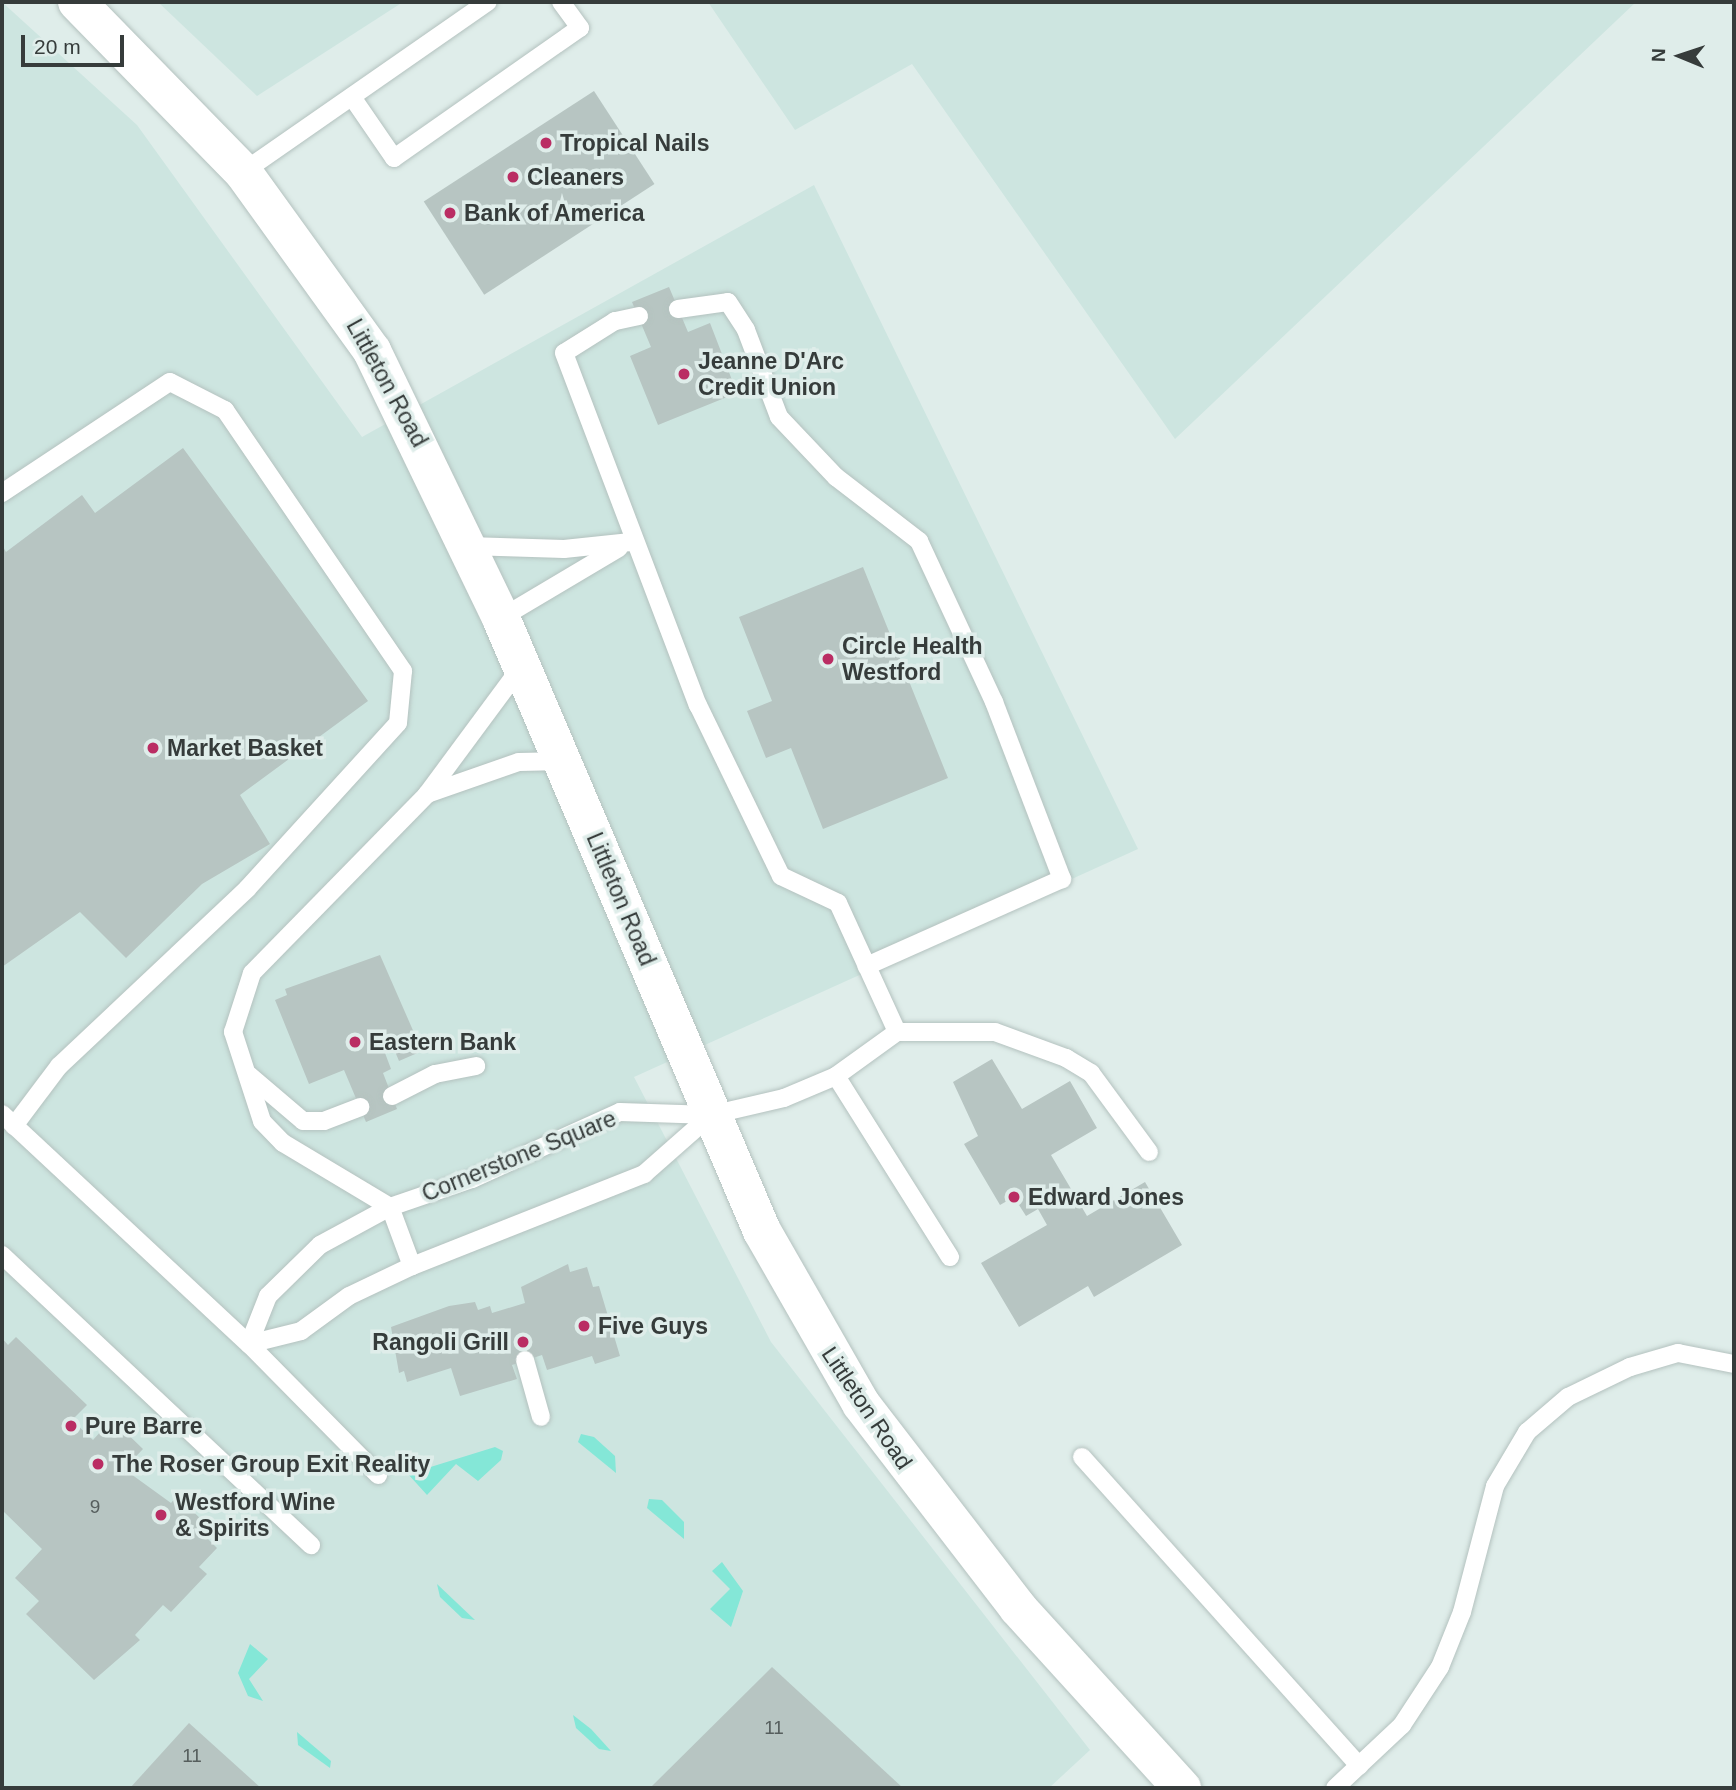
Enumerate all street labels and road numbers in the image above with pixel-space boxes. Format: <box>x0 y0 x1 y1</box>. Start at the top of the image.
street label: Littleton Road <box>341 314 433 452</box>
street label: Littleton Road <box>581 828 661 970</box>
street label: Cornerstone Square <box>418 1104 620 1208</box>
street label: Littleton Road <box>816 1341 918 1475</box>

